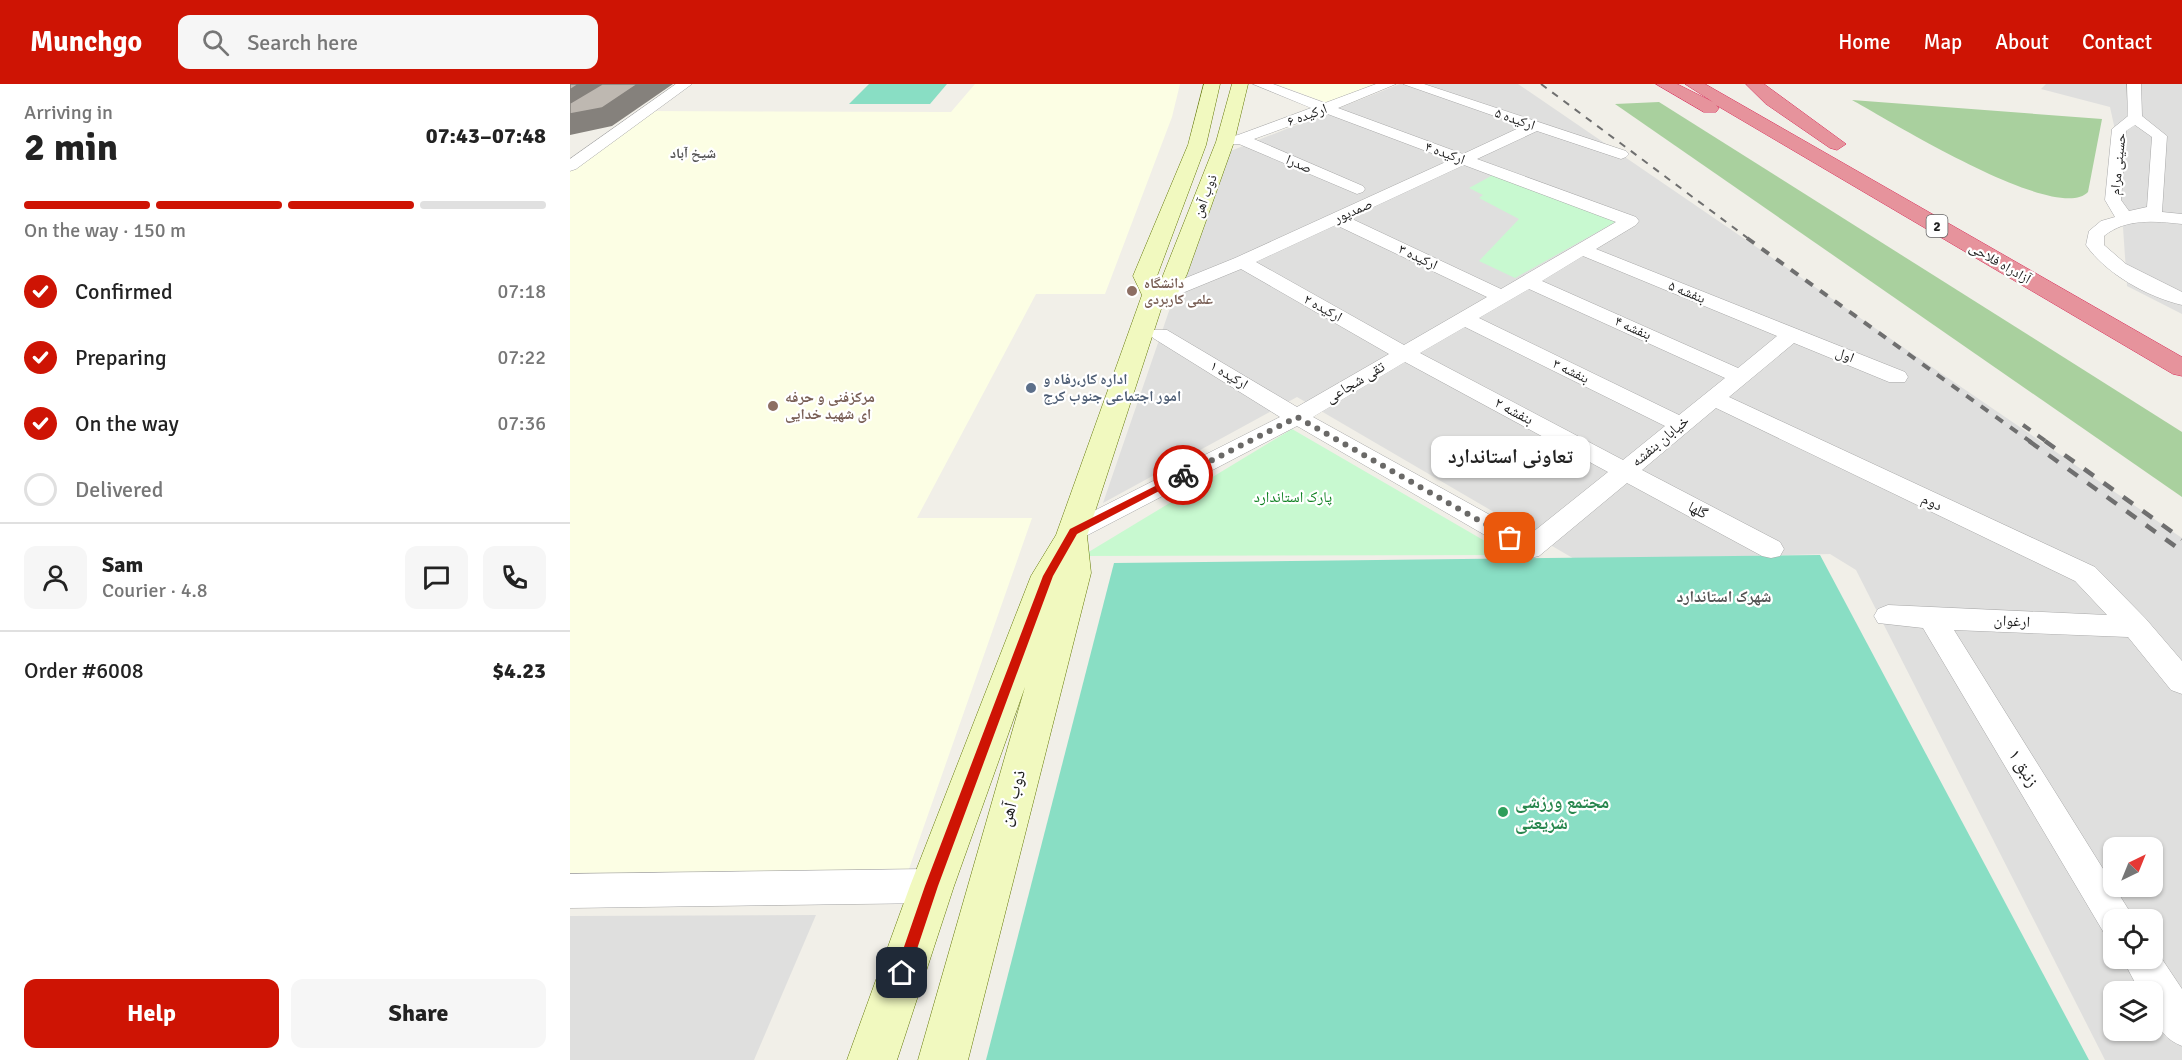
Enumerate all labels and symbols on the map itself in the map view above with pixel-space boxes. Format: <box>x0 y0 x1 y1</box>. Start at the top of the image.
street label: ارکیده ۶ <box>1285 100 1329 130</box>
street label: ارکیده ۵ <box>1493 104 1537 134</box>
street label: حسینی مرام <box>2106 132 2131 196</box>
street label: ارکیده ۴ <box>1423 138 1467 168</box>
district label: شیخ آباد <box>670 145 716 162</box>
street label: صدرا <box>1284 151 1314 177</box>
street label: ذوب آهن <box>1189 172 1221 220</box>
street label: صمدپور <box>1330 195 1375 227</box>
road number: 2 <box>1926 215 1948 237</box>
street label: آزادراه فلاحی <box>1966 239 2034 288</box>
street label: ارکیده ۳ <box>1396 241 1440 273</box>
place label: دانشگاه علمی کاربردی <box>1144 275 1213 308</box>
street label: بنفشه ۵ <box>1666 277 1708 307</box>
marker: دانشگاه علمی کاربردی <box>1125 284 1139 298</box>
street label: ارکیده ۲ <box>1301 291 1345 325</box>
street label: بنفشه ۴ <box>1612 312 1654 344</box>
street label: اول <box>1833 344 1857 366</box>
street label: بنفشه ۳ <box>1550 355 1592 387</box>
street label: ارکیده ۱ <box>1207 357 1251 393</box>
street label: تقی شجاعی <box>1322 357 1389 408</box>
place label: اداره کار،رفاه و امور اجتماعی جنوب کرج <box>1043 370 1181 405</box>
marker: اداره کار،رفاه و امور اجتماعی جنوب کرج <box>1024 381 1038 395</box>
place label: مرکزفنی و حرفه ای شهید خدایی <box>785 388 875 423</box>
street label: بنفشه ۲ <box>1492 393 1536 429</box>
marker: مرکزفنی و حرفه ای شهید خدایی <box>766 399 780 413</box>
street label: خیابان بنفشه <box>1627 411 1694 471</box>
callout: تعاونی استاندارد <box>1430 436 1590 478</box>
courier <box>1153 445 1213 505</box>
park label: پارک استاندارد <box>1254 488 1332 506</box>
street label: دوم <box>1918 489 1945 515</box>
street label: گلها <box>1685 497 1711 523</box>
pin <box>1484 512 1535 563</box>
district label: شهرک استاندارد <box>1676 587 1772 607</box>
street label: ارغوان <box>1993 611 2031 632</box>
street label: زنبق ۱ <box>2004 745 2044 791</box>
street label: ذوب آهن <box>994 767 1030 829</box>
place label: مجتمع ورزشی شریعتی <box>1515 791 1609 834</box>
marker: مجتمع ورزشی شریعتی <box>1496 805 1510 819</box>
north arrow <box>2103 837 2163 897</box>
pin <box>876 947 927 998</box>

